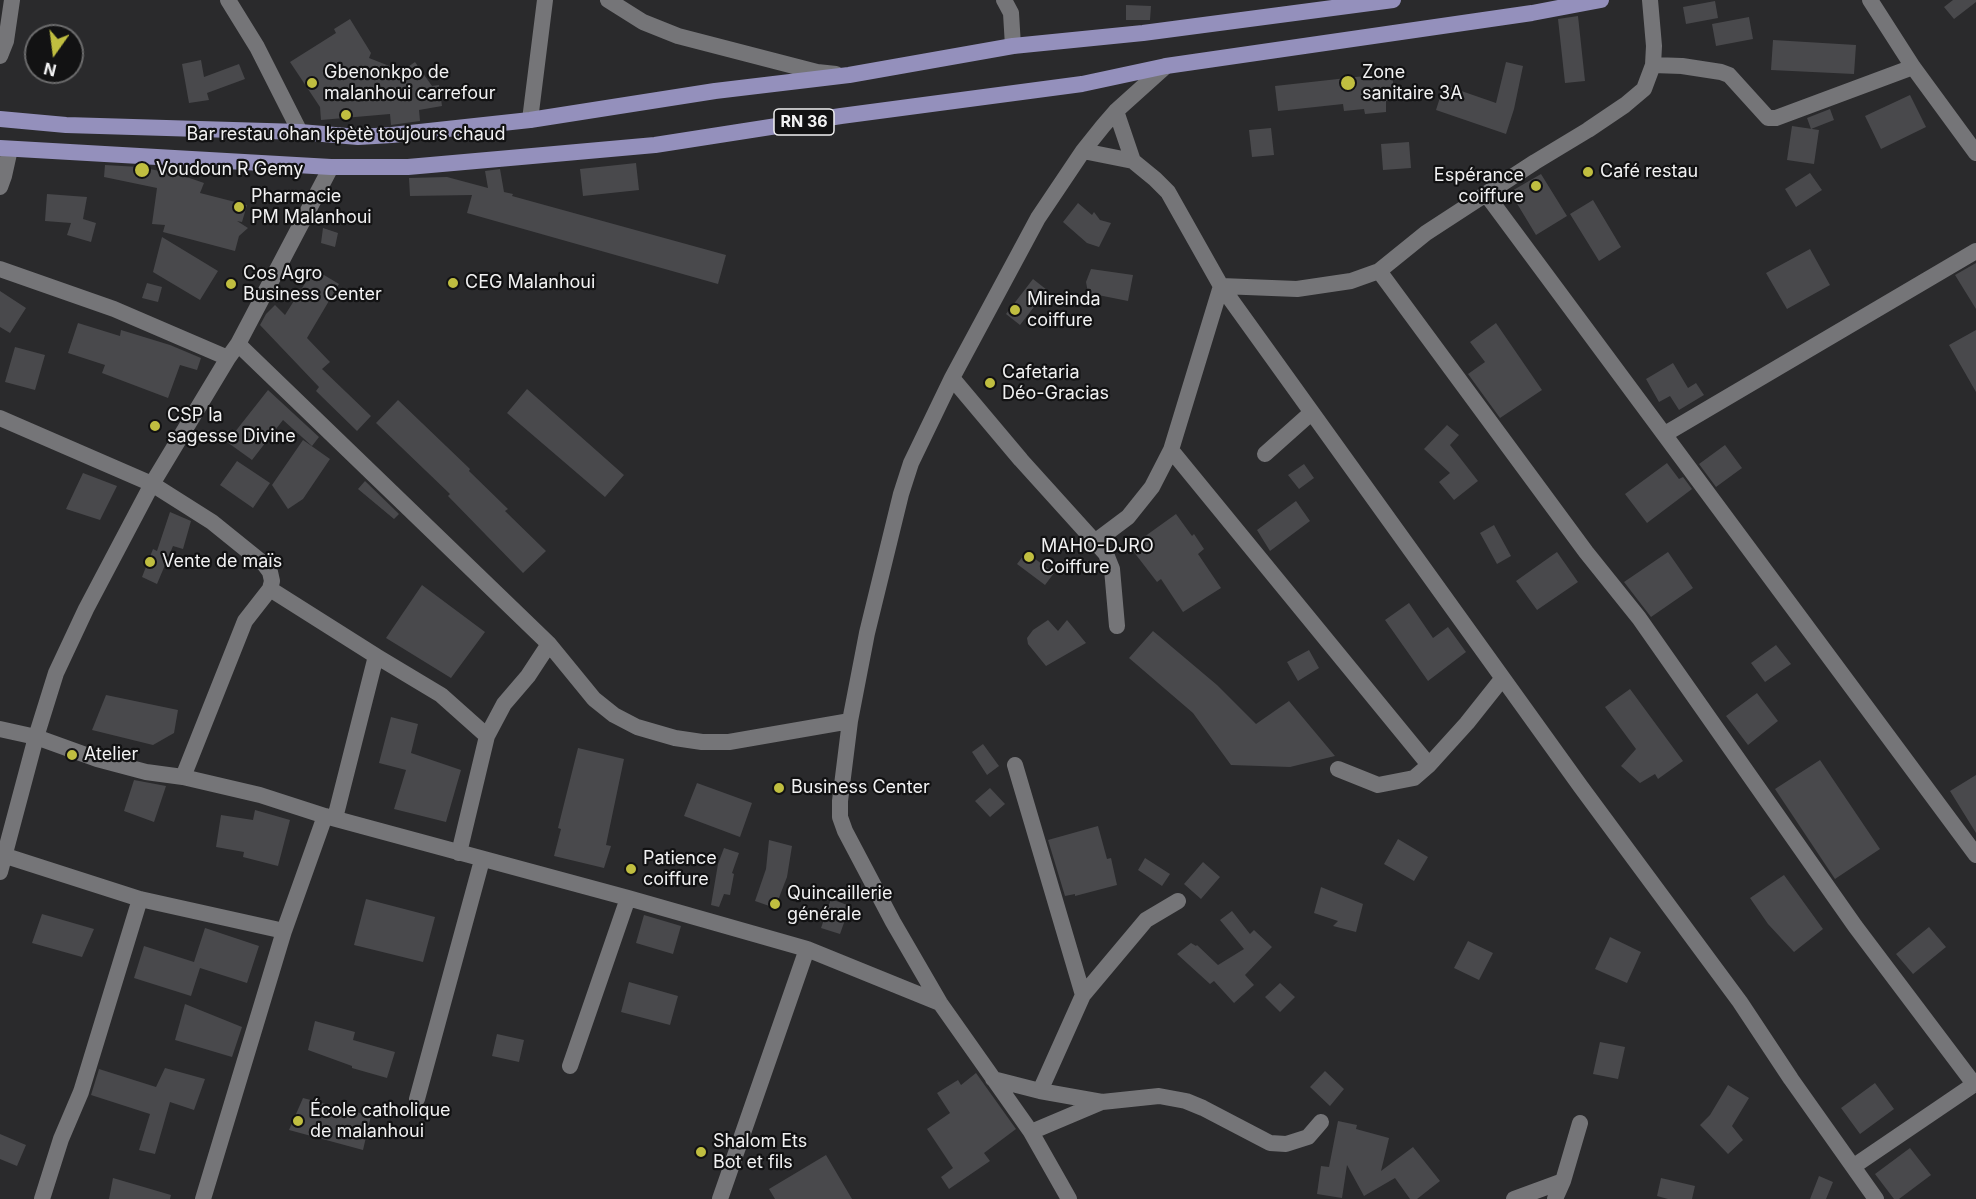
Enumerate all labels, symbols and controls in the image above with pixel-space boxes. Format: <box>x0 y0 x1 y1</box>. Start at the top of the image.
north arrow <box>24 24 84 84</box>
text: N <box>42 58 58 81</box>
place label: Gbenonkpo de malanhoui carrefour <box>324 62 495 104</box>
place label: Zone sanitaire 3A <box>1362 62 1463 104</box>
marker: Zone sanitaire 3A <box>1339 74 1357 92</box>
marker: Gbenonkpo de malanhoui carrefour <box>305 76 319 90</box>
marker: Bar restau ohan kpètè toujours chaud <box>339 108 353 122</box>
road number: RN 36 <box>774 109 834 135</box>
place label: Bar restau ohan kpètè toujours chaud <box>187 124 505 146</box>
place label: Voudoun R Gemy <box>156 159 303 181</box>
marker: Voudoun R Gemy <box>133 161 151 179</box>
place label: Café restau <box>1600 161 1698 183</box>
place label: Espérance coiffure <box>1434 165 1524 207</box>
marker: Café restau <box>1581 165 1595 179</box>
marker: Espérance coiffure <box>1529 179 1543 193</box>
place label: Pharmacie PM Malanhoui <box>251 186 372 228</box>
marker: Pharmacie PM Malanhoui <box>232 200 246 214</box>
place label: Cos Agro Business Center <box>243 263 382 306</box>
place label: CEG Malanhoui <box>465 272 595 294</box>
marker: CEG Malanhoui <box>446 276 460 290</box>
marker: Cos Agro Business Center <box>224 277 238 291</box>
place label: Mireinda coiffure <box>1027 289 1101 332</box>
marker: Mireinda coiffure <box>1008 303 1022 317</box>
place label: Cafetaria Déo-Gracias <box>1002 362 1109 404</box>
marker: Cafetaria Déo-Gracias <box>983 376 997 390</box>
place label: CSP la sagesse Divine <box>167 405 296 448</box>
marker: CSP la sagesse Divine <box>148 419 162 433</box>
place label: MAHO-DJRO Coiffure <box>1041 536 1154 578</box>
marker: MAHO-DJRO Coiffure <box>1022 550 1036 564</box>
place label: Vente de maïs <box>162 551 282 573</box>
marker: Vente de maïs <box>143 555 157 569</box>
place label: Atelier <box>84 744 138 766</box>
marker: Atelier <box>65 748 79 762</box>
place label: Business Center <box>791 777 930 799</box>
marker: Business Center <box>772 781 786 795</box>
place label: Patience coiffure <box>643 848 717 890</box>
marker: Patience coiffure <box>624 862 638 876</box>
place label: Quincaillerie générale <box>787 883 892 926</box>
marker: Quincaillerie générale <box>768 897 782 911</box>
place label: École catholique de malanhoui <box>310 1100 451 1142</box>
marker: École catholique de malanhoui <box>291 1114 305 1128</box>
place label: Shalom Ets Bot et fils <box>713 1131 807 1174</box>
marker: Shalom Ets Bot et fils <box>694 1145 708 1159</box>

